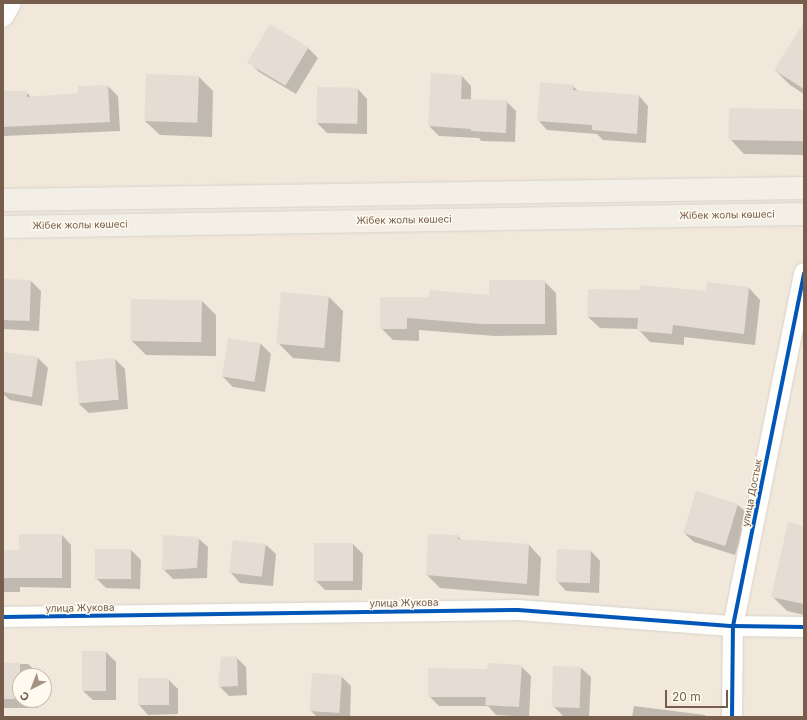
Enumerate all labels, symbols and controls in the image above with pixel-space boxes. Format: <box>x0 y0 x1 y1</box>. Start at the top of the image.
street label: Жібек жолы көшесі <box>679 208 775 222</box>
street label: Жібек жолы көшесі <box>356 213 452 227</box>
street label: Жібек жолы көшесі <box>32 218 128 232</box>
street label: улица Достык <box>740 458 764 528</box>
street label: улица Жукова <box>369 596 439 610</box>
street label: улица Жукова <box>45 601 115 615</box>
north arrow <box>12 668 52 708</box>
scale bar <box>667 682 730 708</box>
text: С <box>17 688 32 704</box>
text: 20 m <box>672 689 701 704</box>

